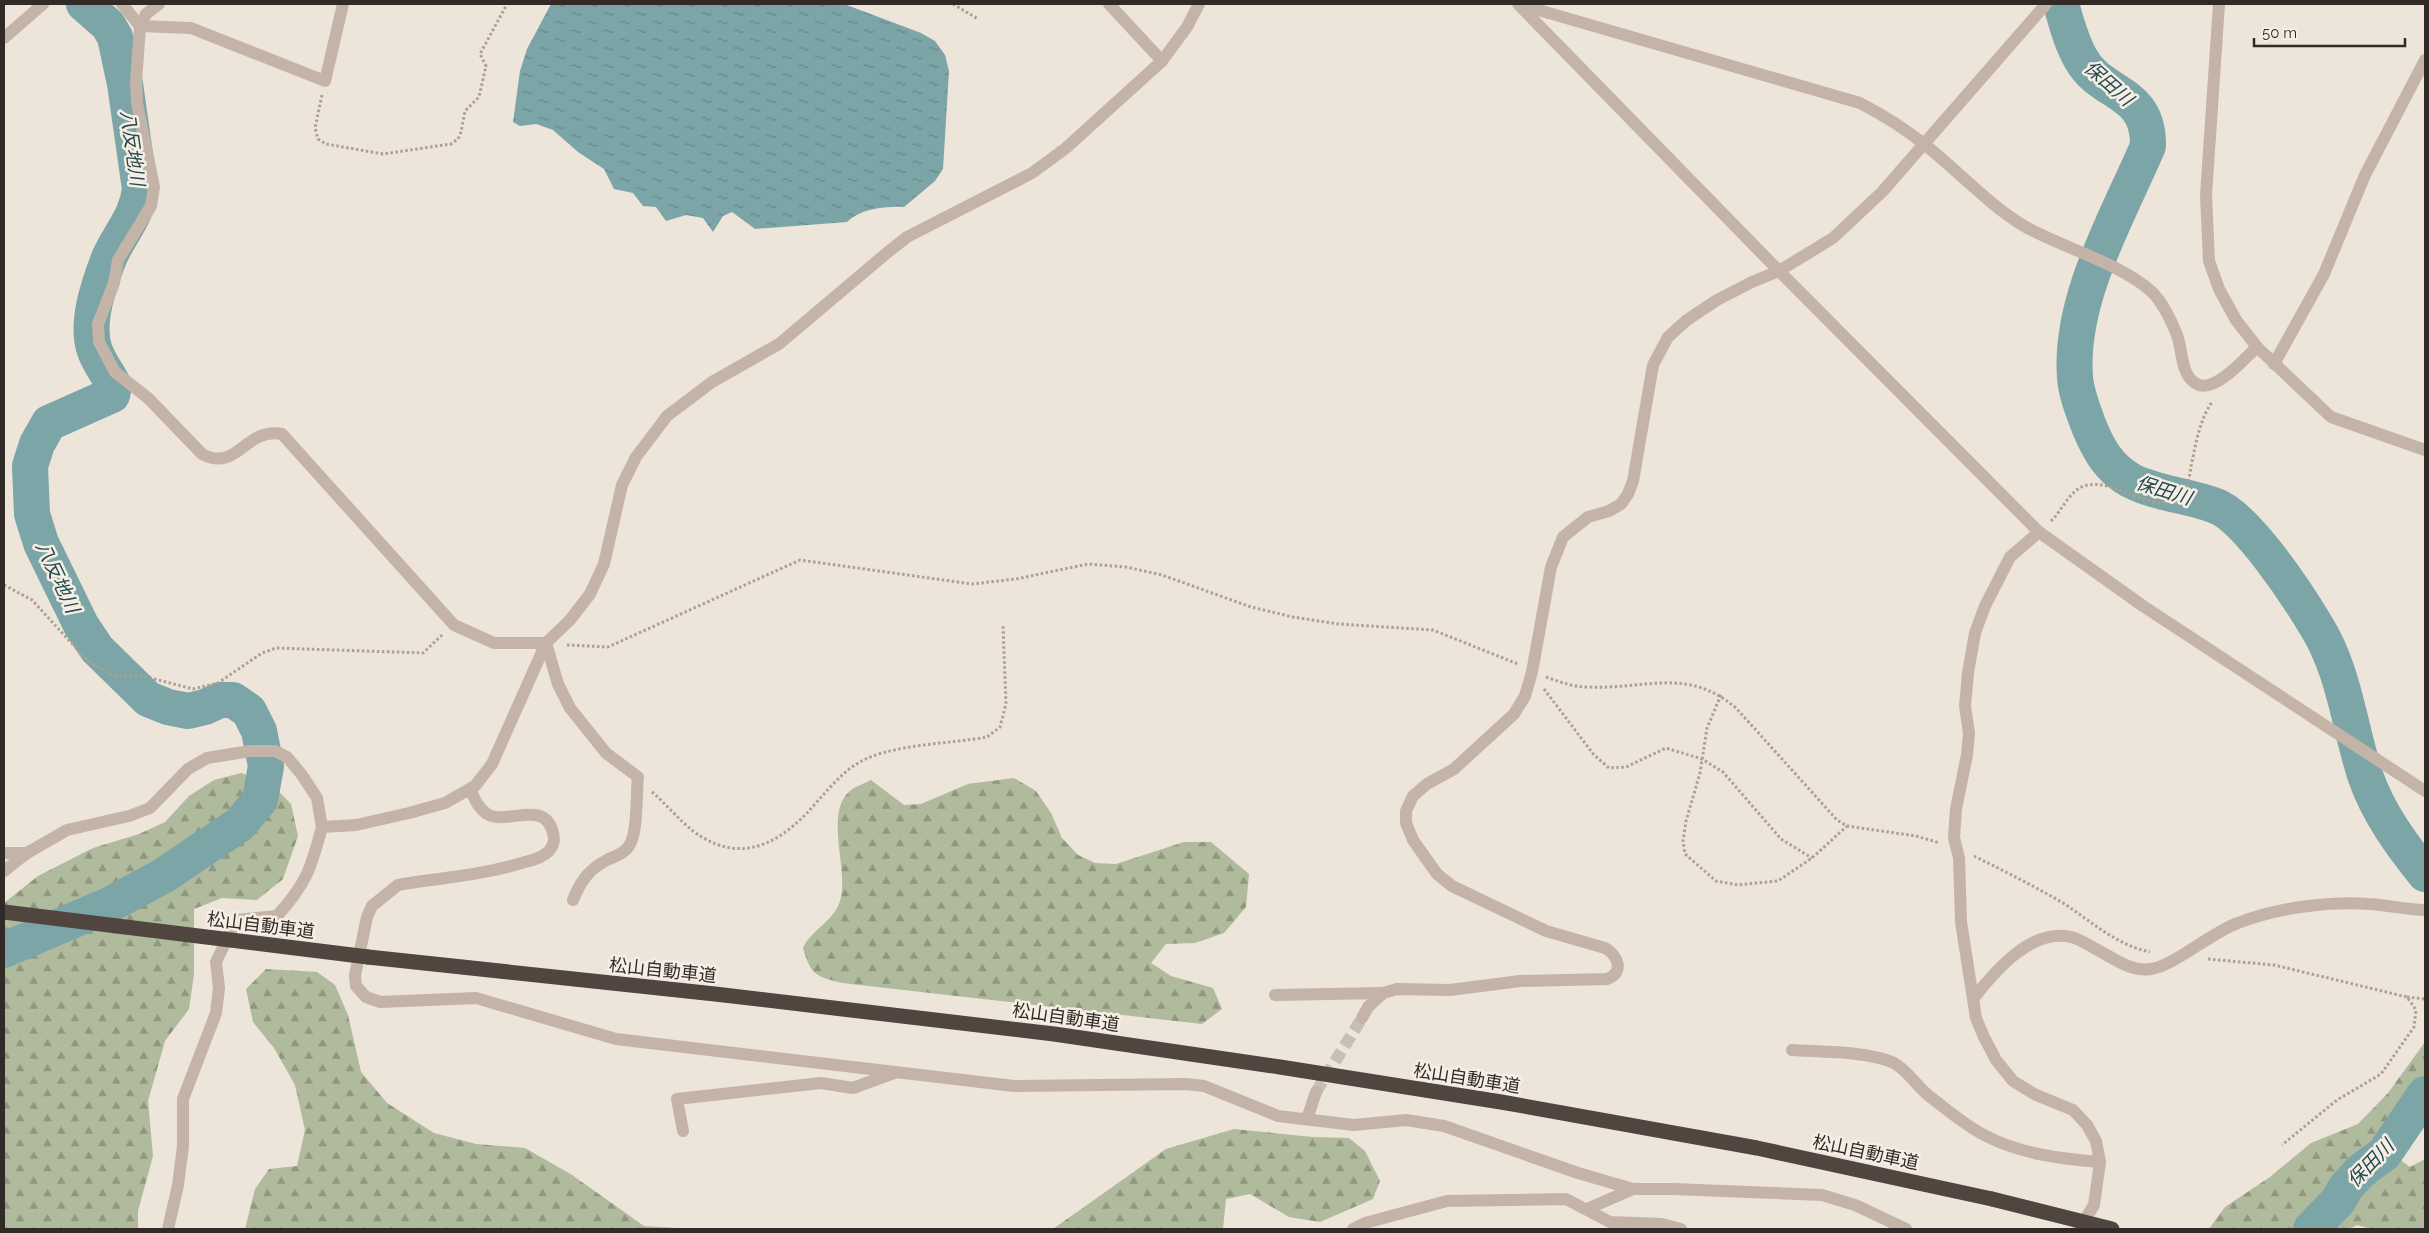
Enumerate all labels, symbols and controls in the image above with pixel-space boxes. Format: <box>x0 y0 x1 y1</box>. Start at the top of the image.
scale bar <box>2254 15 2405 47</box>
text: 50 m <box>2262 24 2297 42</box>
water label: 保田川 <box>2080 56 2139 111</box>
water label: 八反地川 <box>117 109 149 189</box>
water label: 保田川 <box>2134 471 2196 509</box>
water label: 八反地川 <box>32 538 85 618</box>
street label: 松山自動車道 <box>206 908 316 942</box>
street label: 松山自動車道 <box>608 954 718 986</box>
street label: 松山自動車道 <box>1011 999 1121 1035</box>
street label: 松山自動車道 <box>1412 1059 1522 1097</box>
street label: 松山自動車道 <box>1811 1131 1921 1173</box>
water label: 保田川 <box>2342 1133 2399 1191</box>

